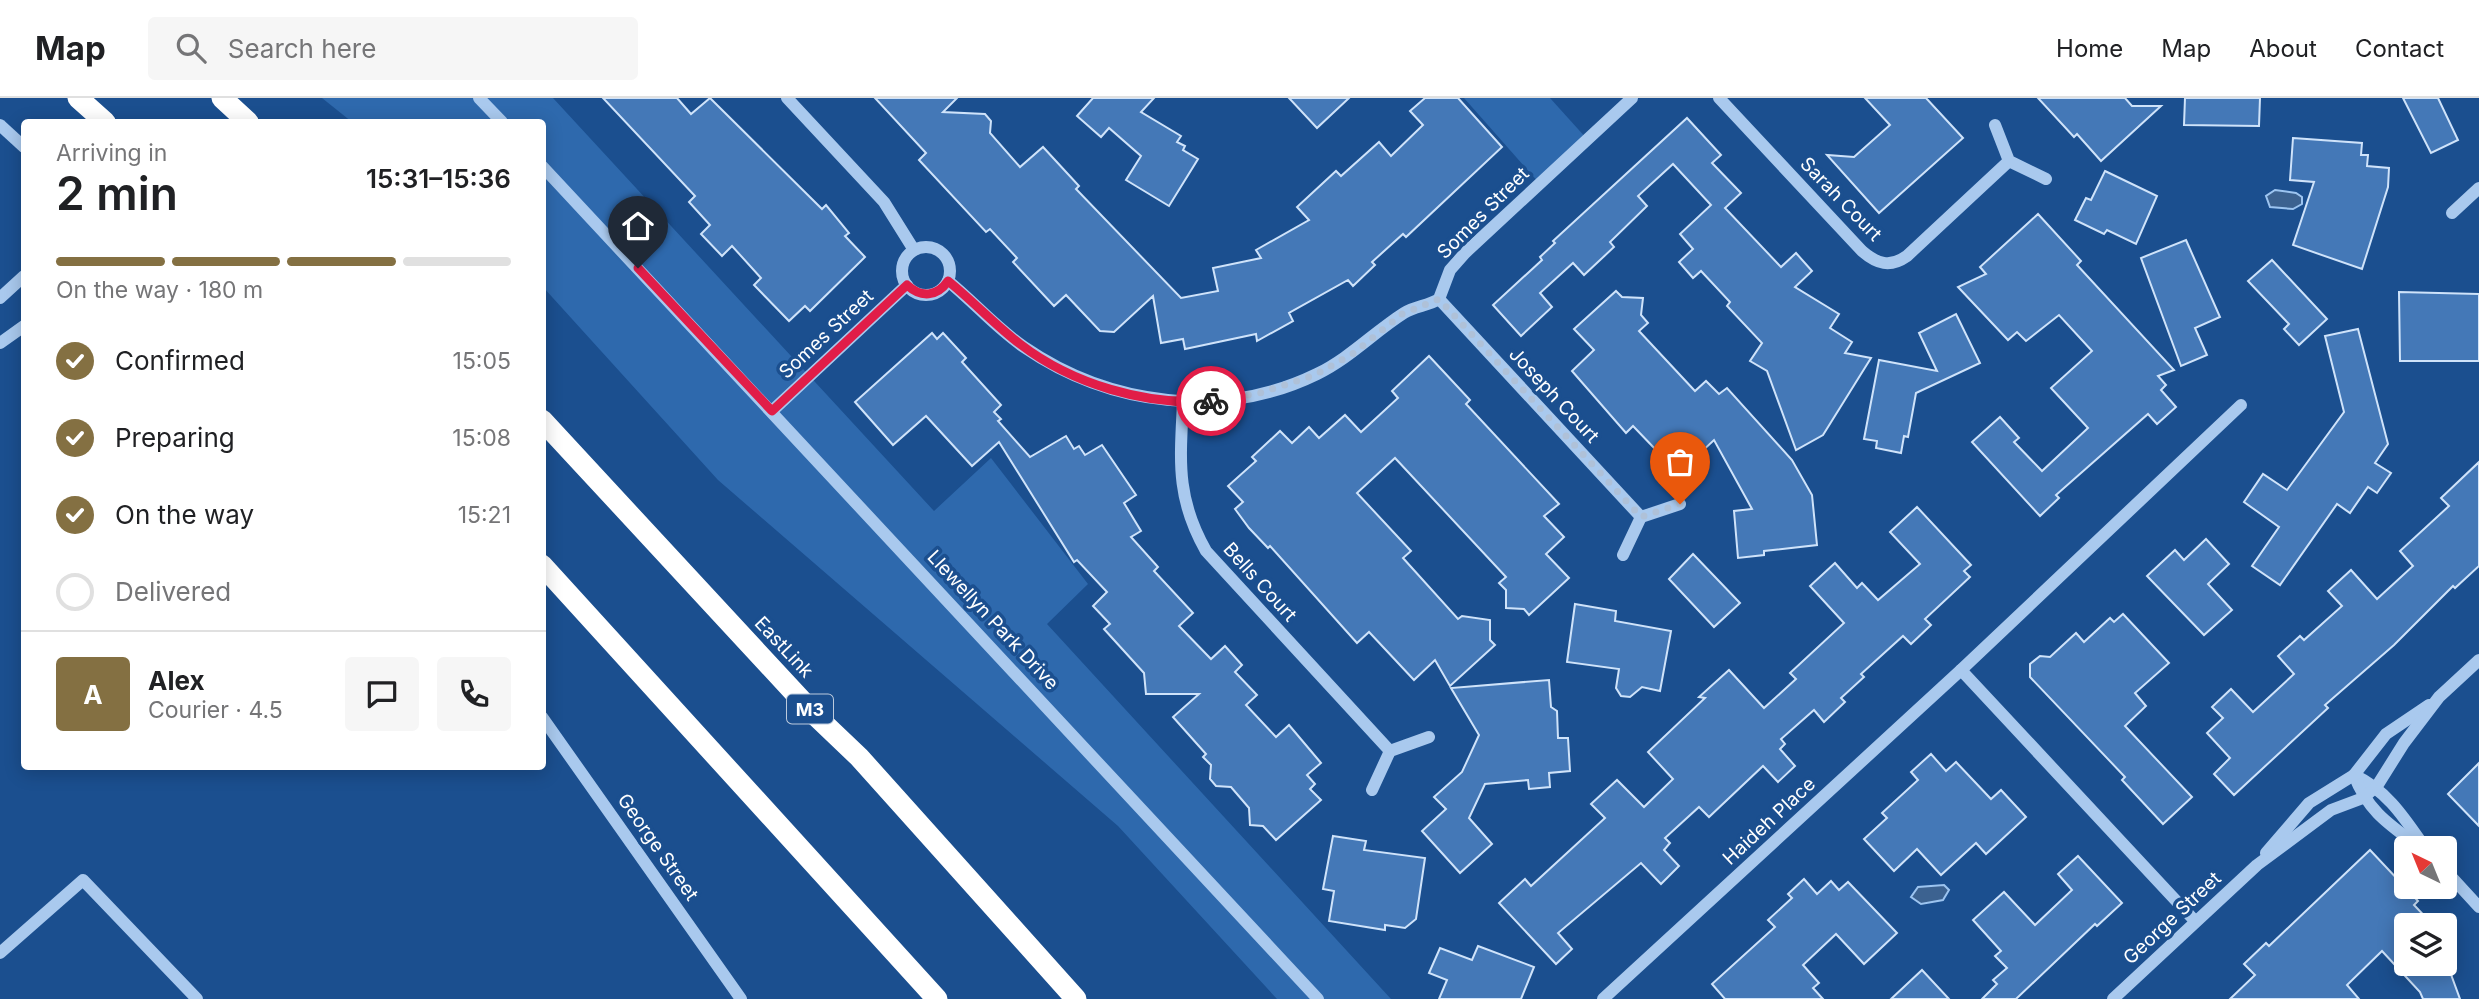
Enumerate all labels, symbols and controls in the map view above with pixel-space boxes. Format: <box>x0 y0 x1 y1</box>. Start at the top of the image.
search box <box>148 17 638 80</box>
text: Map <box>35 28 106 68</box>
icon: search <box>172 29 210 67</box>
text: Search here <box>228 33 376 64</box>
text: Home <box>2056 34 2123 63</box>
text: Map <box>2161 34 2211 63</box>
text: About <box>2249 34 2317 63</box>
text: Contact <box>2355 34 2444 63</box>
text: Arriving in <box>56 139 167 167</box>
street label: Sarah Court <box>1795 152 1887 246</box>
street label: Somes Street <box>1432 162 1534 264</box>
text: 15:31–15:36 <box>366 163 511 194</box>
text: 2 min <box>56 165 178 221</box>
pin <box>608 196 668 268</box>
icon: home <box>619 207 657 245</box>
text: On the way · 180 m <box>56 276 263 304</box>
street label: Somes Street <box>774 285 878 383</box>
icon: check <box>56 342 94 380</box>
street label: Joseph Court <box>1504 343 1604 447</box>
text: Confirmed <box>115 345 245 376</box>
text: 15:05 <box>453 347 511 375</box>
courier <box>1176 366 1246 436</box>
icon: bike <box>1192 382 1230 420</box>
icon: check <box>56 419 94 457</box>
text: Preparing <box>115 422 235 453</box>
text: 15:08 <box>452 424 511 452</box>
pin <box>1650 432 1710 504</box>
icon: bag <box>1661 443 1699 481</box>
icon: check <box>56 496 94 534</box>
text: On the way <box>115 499 254 530</box>
text: 15:21 <box>458 501 511 529</box>
street label: Bells Court <box>1219 538 1301 626</box>
street label: Llewellyn Park Drive <box>923 546 1063 694</box>
text: Delivered <box>115 576 231 607</box>
street label: EastLink <box>750 612 818 683</box>
button: chat <box>345 657 419 731</box>
button: phone <box>437 657 511 731</box>
text: Alex <box>148 665 205 696</box>
text: A <box>83 679 103 710</box>
road number: M3 <box>787 694 833 724</box>
text: Courier · 4.5 <box>148 696 283 724</box>
street label: Haideh Place <box>1718 772 1820 870</box>
street label: George Street <box>613 789 703 905</box>
north arrow <box>2394 836 2457 900</box>
map controls <box>2394 836 2457 976</box>
street label: George Street <box>2118 867 2226 969</box>
button: layers <box>2394 913 2457 976</box>

